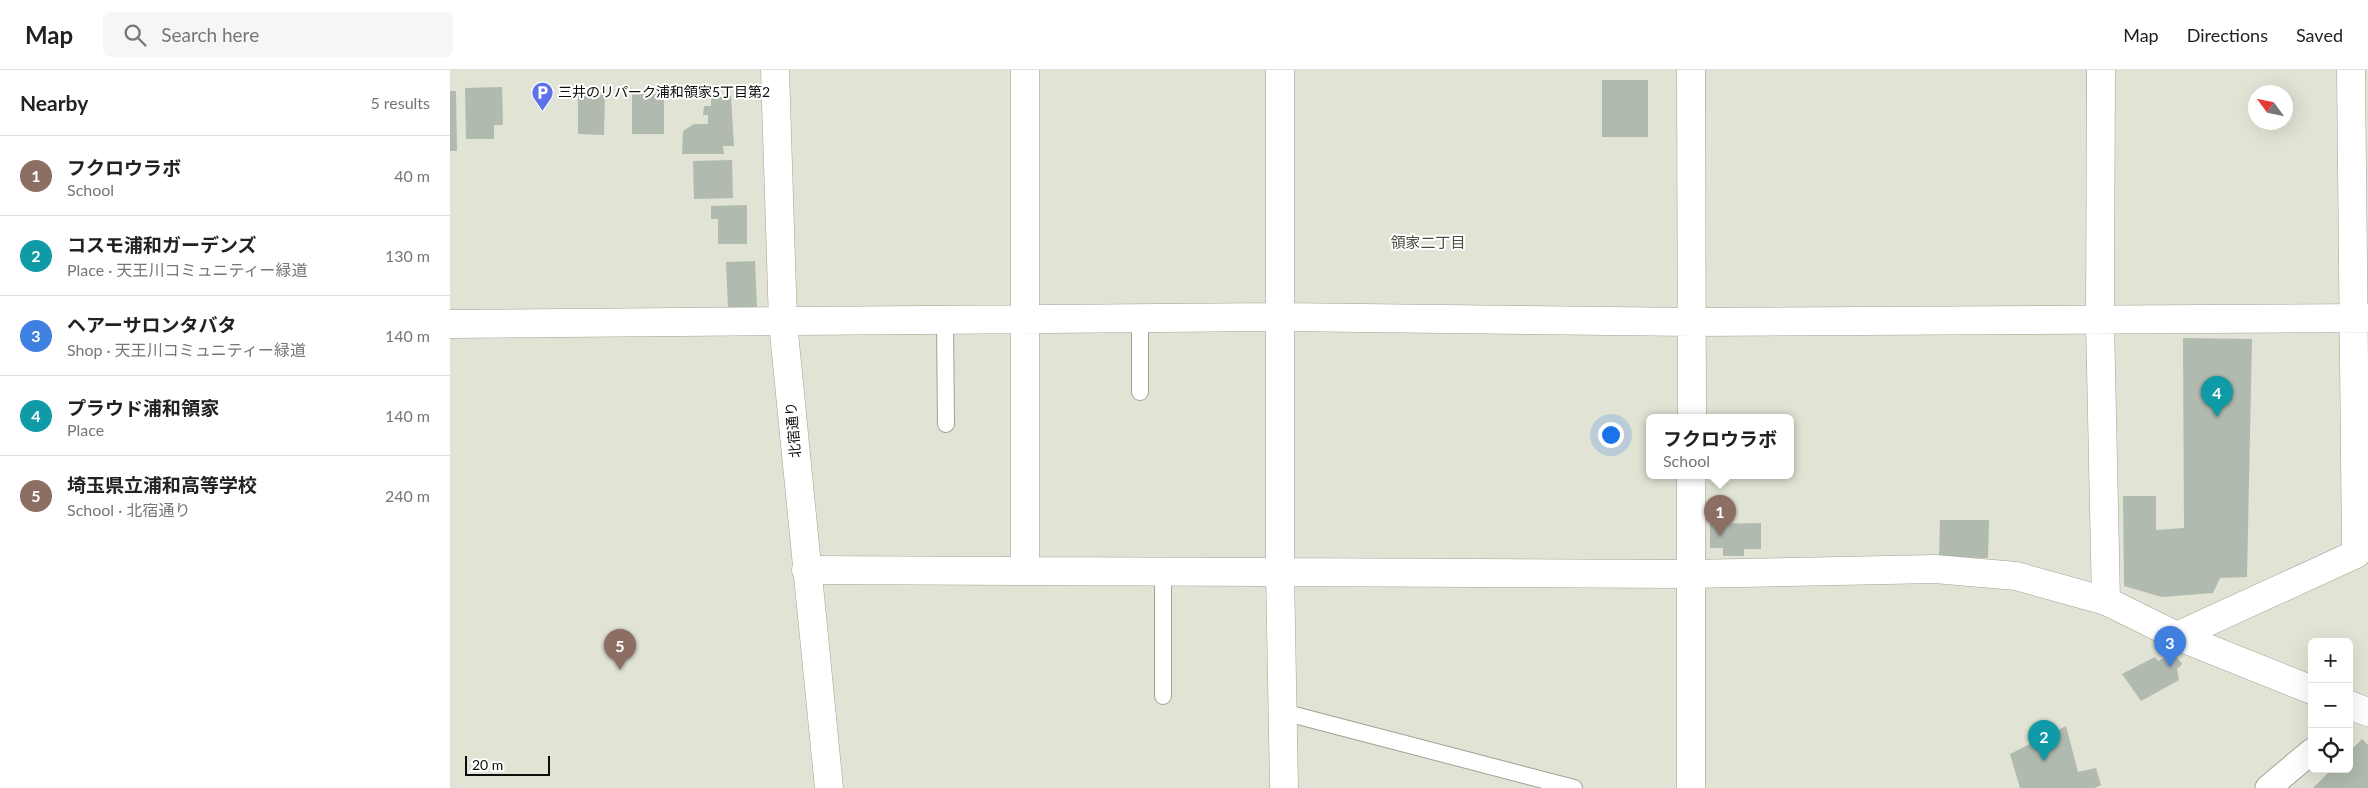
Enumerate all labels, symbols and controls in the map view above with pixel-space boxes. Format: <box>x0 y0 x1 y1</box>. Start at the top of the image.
search box <box>103 12 453 57</box>
text: Map <box>25 20 73 49</box>
icon: search <box>121 21 149 49</box>
text: Search here <box>161 23 259 46</box>
text: Map <box>2123 24 2159 46</box>
text: Directions <box>2187 24 2268 46</box>
text: Saved <box>2296 24 2343 46</box>
parking icon: 三井のリパーク浦和領家5丁目第2 <box>530 80 554 111</box>
place label: 三井のリパーク浦和領家5丁目第2 <box>558 83 770 100</box>
north arrow <box>2248 85 2293 130</box>
text: Nearby <box>20 90 88 115</box>
text: 5 results <box>370 93 430 112</box>
text: フクロウラボ <box>67 156 181 179</box>
text: 1 <box>31 166 41 185</box>
text: 40 m <box>394 166 430 185</box>
text: School <box>67 180 114 199</box>
text: コスモ浦和ガーデンズ <box>67 233 257 256</box>
district label: 領家二丁目 <box>1390 233 1466 251</box>
text: 2 <box>31 246 41 265</box>
text: 130 m <box>385 246 430 265</box>
text: Place · 天王川コミュニティー緑道 <box>67 260 308 279</box>
text: ヘアーサロンタバタ <box>67 313 236 336</box>
text: 3 <box>31 326 41 345</box>
text: 140 m <box>385 326 430 345</box>
text: Shop · 天王川コミュニティー緑道 <box>67 340 306 359</box>
pin: 4 <box>2201 376 2233 417</box>
text: プラウド浦和領家 <box>67 396 219 419</box>
street label: 北宿通り <box>782 401 803 459</box>
text: 4 <box>31 406 41 425</box>
text: 140 m <box>385 406 430 425</box>
popup <box>1646 414 1794 479</box>
text: Place <box>67 420 104 439</box>
your location <box>1598 422 1624 448</box>
text: フクロウラボ <box>1663 427 1777 450</box>
text: School <box>1663 451 1710 470</box>
text: 埼玉県立浦和高等学校 <box>67 473 257 496</box>
text: 5 <box>31 486 41 505</box>
text: 240 m <box>385 486 430 505</box>
pin: 1 <box>1704 495 1736 536</box>
text: School · 北宿通り <box>67 500 190 519</box>
pin: 3 <box>2154 626 2186 667</box>
pin: 5 <box>604 629 636 670</box>
map controls <box>2308 638 2353 773</box>
button: + <box>2308 638 2353 683</box>
button: − <box>2308 683 2353 728</box>
pin: 2 <box>2028 720 2060 761</box>
button: locate <box>2308 728 2353 773</box>
scale bar <box>465 753 550 776</box>
text: 20 m <box>472 756 503 773</box>

